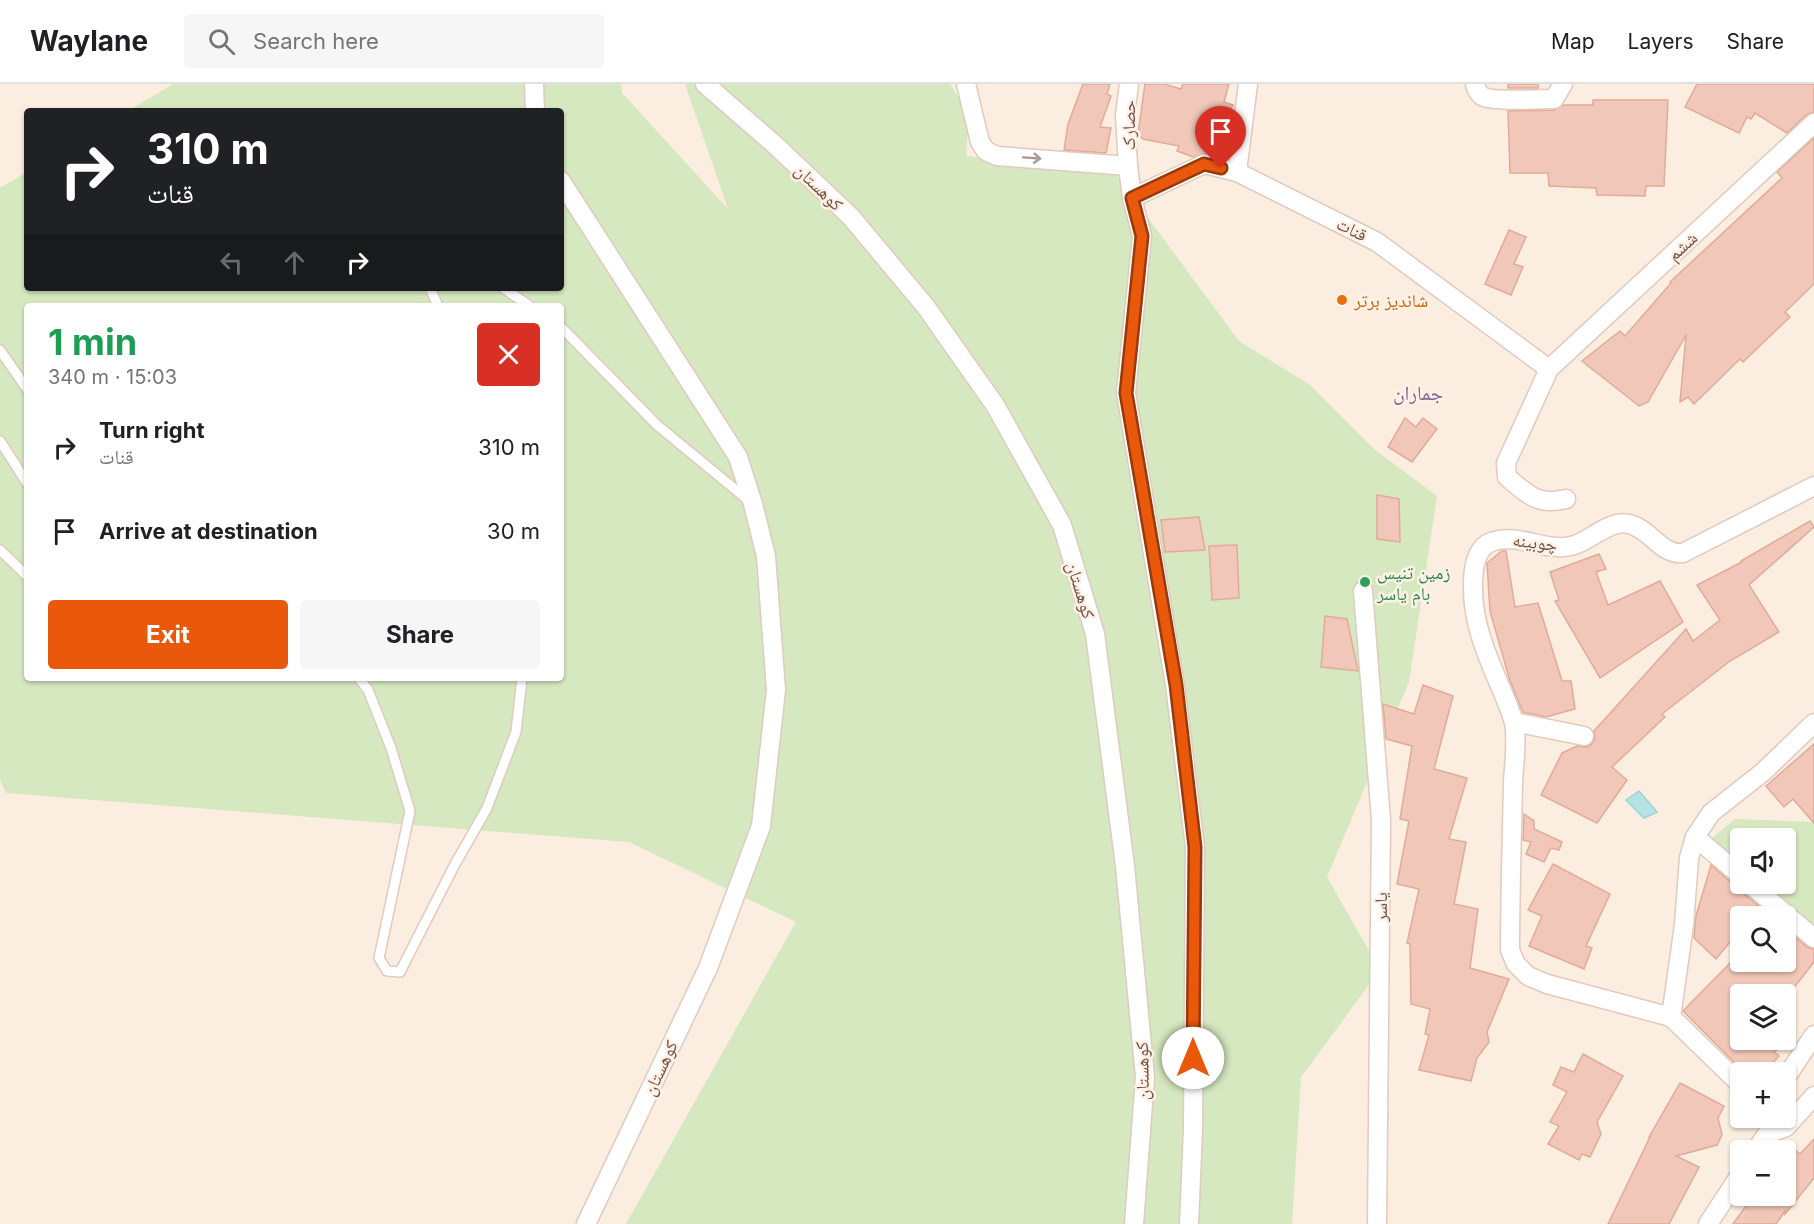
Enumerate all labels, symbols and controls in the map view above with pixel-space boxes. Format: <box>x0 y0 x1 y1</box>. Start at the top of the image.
search box <box>184 14 604 68</box>
text: Waylane <box>30 24 148 58</box>
icon: search <box>205 25 238 58</box>
text: Search here <box>253 28 379 54</box>
text: Map <box>1551 29 1595 54</box>
text: Layers <box>1628 29 1694 54</box>
text: Share <box>1727 29 1784 54</box>
street label: حصارک <box>1118 100 1139 150</box>
pin <box>1195 106 1246 168</box>
icon: arrive <box>1204 115 1237 148</box>
text: 310 m <box>147 123 269 174</box>
icon: right <box>48 132 126 210</box>
one-way arrow <box>1022 153 1042 164</box>
street label: کوهستان <box>790 159 848 216</box>
text: قنات <box>147 177 194 210</box>
street label: قنات <box>1333 213 1371 245</box>
street label: ششم <box>1663 227 1703 266</box>
icon: left <box>215 246 248 279</box>
icon: ahead <box>278 246 311 279</box>
icon: right <box>341 246 374 279</box>
place label: شاندیز برتر <box>1353 290 1428 311</box>
marker: شاندیز برتر <box>1335 293 1349 307</box>
text: 1 min <box>48 320 137 364</box>
button: close <box>477 323 540 386</box>
text: 340 m · 15:03 <box>48 365 177 389</box>
district label: جماران <box>1393 381 1443 405</box>
text: Turn right <box>99 417 205 443</box>
icon: right <box>48 431 81 464</box>
text: 310 m <box>478 434 540 460</box>
text: قنات <box>99 445 134 469</box>
icon: arrive <box>48 515 81 548</box>
text: Arrive at destination <box>99 518 318 544</box>
text: 30 m <box>487 518 540 544</box>
street label: چوبینه <box>1511 529 1558 556</box>
street label: کوهستان <box>1061 559 1100 622</box>
place label: زمین تنیس بام یاسر <box>1376 562 1450 606</box>
marker: زمین تنیس بام یاسر <box>1358 575 1372 589</box>
button: Exit <box>48 600 288 669</box>
button: Share <box>300 600 540 669</box>
map controls <box>1730 828 1796 1206</box>
button: sound <box>1730 828 1796 894</box>
street label: یاسر <box>1370 892 1391 923</box>
button: search <box>1730 906 1796 972</box>
button: layers <box>1730 984 1796 1050</box>
position arrow <box>1161 1026 1225 1090</box>
street label: کوهستان <box>638 1037 683 1099</box>
street label: کوهستان <box>1131 1041 1154 1100</box>
button: + <box>1730 1062 1796 1128</box>
button: − <box>1730 1140 1796 1206</box>

